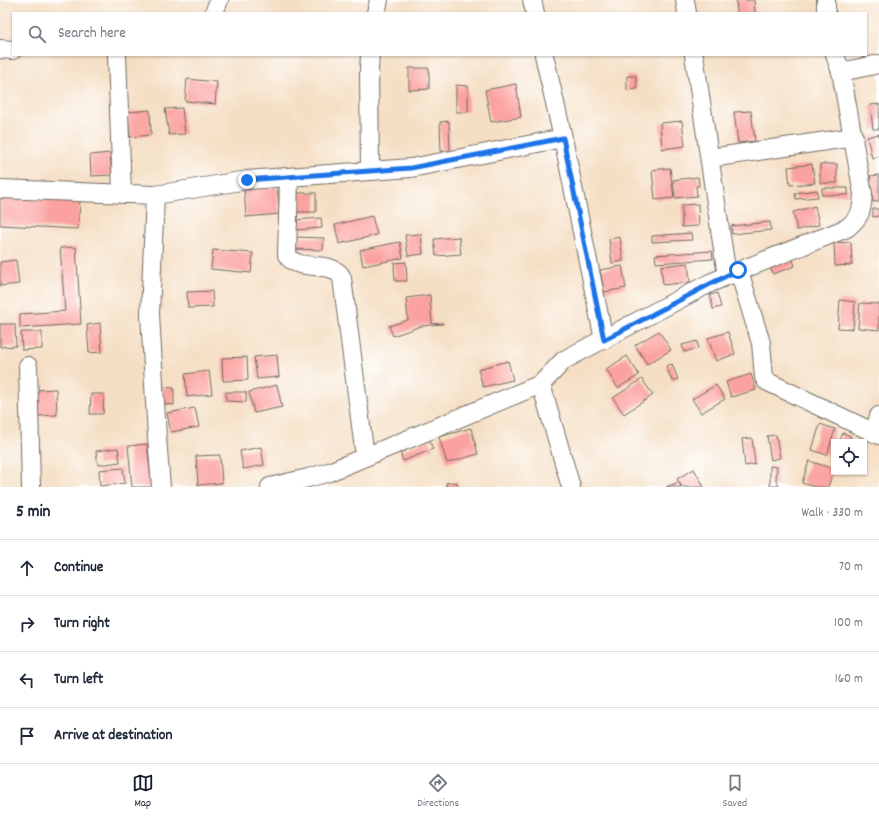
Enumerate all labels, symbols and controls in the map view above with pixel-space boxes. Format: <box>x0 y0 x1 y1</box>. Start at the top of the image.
search box <box>12 12 867 56</box>
icon: search <box>26 23 48 45</box>
text: Search here <box>58 23 126 45</box>
route end <box>238 171 256 189</box>
route start <box>729 261 747 279</box>
map controls <box>831 439 867 475</box>
button: locate <box>831 439 867 475</box>
text: 5 min <box>16 501 50 525</box>
text: Walk · 330 m <box>802 504 863 523</box>
icon: ahead <box>16 557 38 579</box>
text: Continue <box>54 557 103 579</box>
text: 70 m <box>839 558 863 577</box>
icon: right <box>16 613 38 635</box>
text: Turn right <box>54 613 110 635</box>
text: 100 m <box>834 614 863 633</box>
icon: left <box>16 669 38 691</box>
text: Turn left <box>54 669 103 691</box>
text: 160 m <box>835 670 863 689</box>
icon: arrive <box>16 725 38 747</box>
text: Arrive at destination <box>54 725 172 747</box>
tab: Map <box>132 772 154 812</box>
tab: Directions <box>417 772 459 812</box>
tab: Saved <box>723 772 747 812</box>

